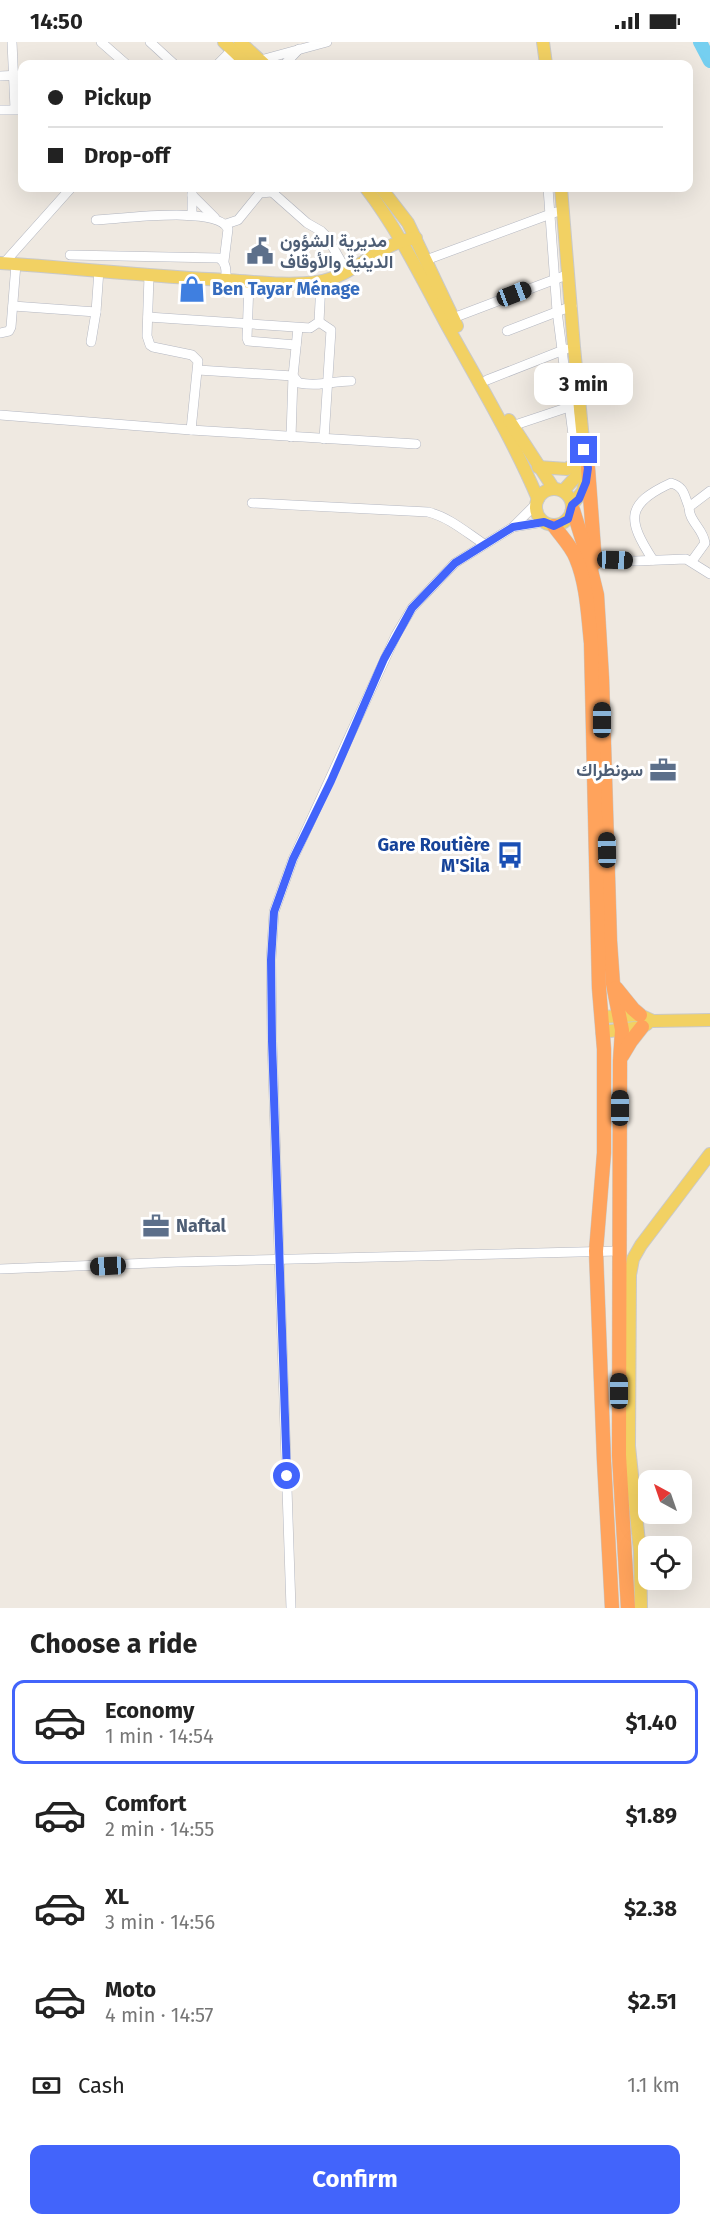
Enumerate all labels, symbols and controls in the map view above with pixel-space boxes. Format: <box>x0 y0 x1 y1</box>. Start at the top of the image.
text: 14:50 <box>30 8 83 35</box>
text: Pickup <box>84 84 152 111</box>
text: Drop-off <box>84 142 170 169</box>
place label: مديرية الشؤون الدينية والأوقاف <box>280 230 393 273</box>
public building icon: مديرية الشؤون الدينية والأوقاف <box>245 236 275 266</box>
shop icon: Ben Tayar Ménage <box>177 274 207 304</box>
place label: Ben Tayar Ménage <box>212 278 360 300</box>
car <box>494 279 534 309</box>
callout: 3 min <box>534 363 634 405</box>
text: 3 min <box>559 372 608 396</box>
route end <box>570 436 597 463</box>
car <box>597 550 633 570</box>
car <box>593 702 611 738</box>
office icon: سونطراك <box>648 755 678 785</box>
place label: سونطراك <box>576 759 643 781</box>
car <box>598 832 616 868</box>
place label: Gare Routière M'Sila <box>377 834 490 877</box>
bus stop icon: Gare Routière M'Sila <box>495 840 525 870</box>
car <box>611 1090 629 1126</box>
office icon: Naftal <box>141 1211 171 1241</box>
place label: Naftal <box>176 1215 227 1237</box>
car <box>90 1256 126 1276</box>
car <box>610 1373 628 1409</box>
route start <box>273 1462 300 1489</box>
north arrow <box>638 1470 692 1524</box>
map controls <box>638 1470 692 1590</box>
button: locate <box>638 1536 692 1590</box>
text: Choose a ride <box>30 1628 197 1660</box>
icon: car <box>33 1695 87 1749</box>
text: Economy <box>105 1697 194 1724</box>
text: $1.40 <box>625 1709 677 1736</box>
text: 1 min · 14:54 <box>105 1724 214 1748</box>
icon: car <box>33 1788 87 1842</box>
text: Comfort <box>105 1790 186 1817</box>
text: $1.89 <box>625 1802 677 1829</box>
text: 2 min · 14:55 <box>105 1817 214 1841</box>
icon: car <box>33 1881 87 1935</box>
text: XL <box>105 1883 129 1910</box>
text: $2.38 <box>624 1895 677 1922</box>
text: 3 min · 14:56 <box>105 1910 215 1934</box>
icon: car <box>33 1974 87 2028</box>
text: Moto <box>105 1976 156 2003</box>
text: $2.51 <box>628 1988 677 2015</box>
text: 4 min · 14:57 <box>105 2003 213 2027</box>
icon: cash <box>30 2069 63 2102</box>
text: Cash <box>78 2072 125 2099</box>
text: 1.1 km <box>627 2073 680 2097</box>
button: Confirm <box>30 2145 680 2214</box>

